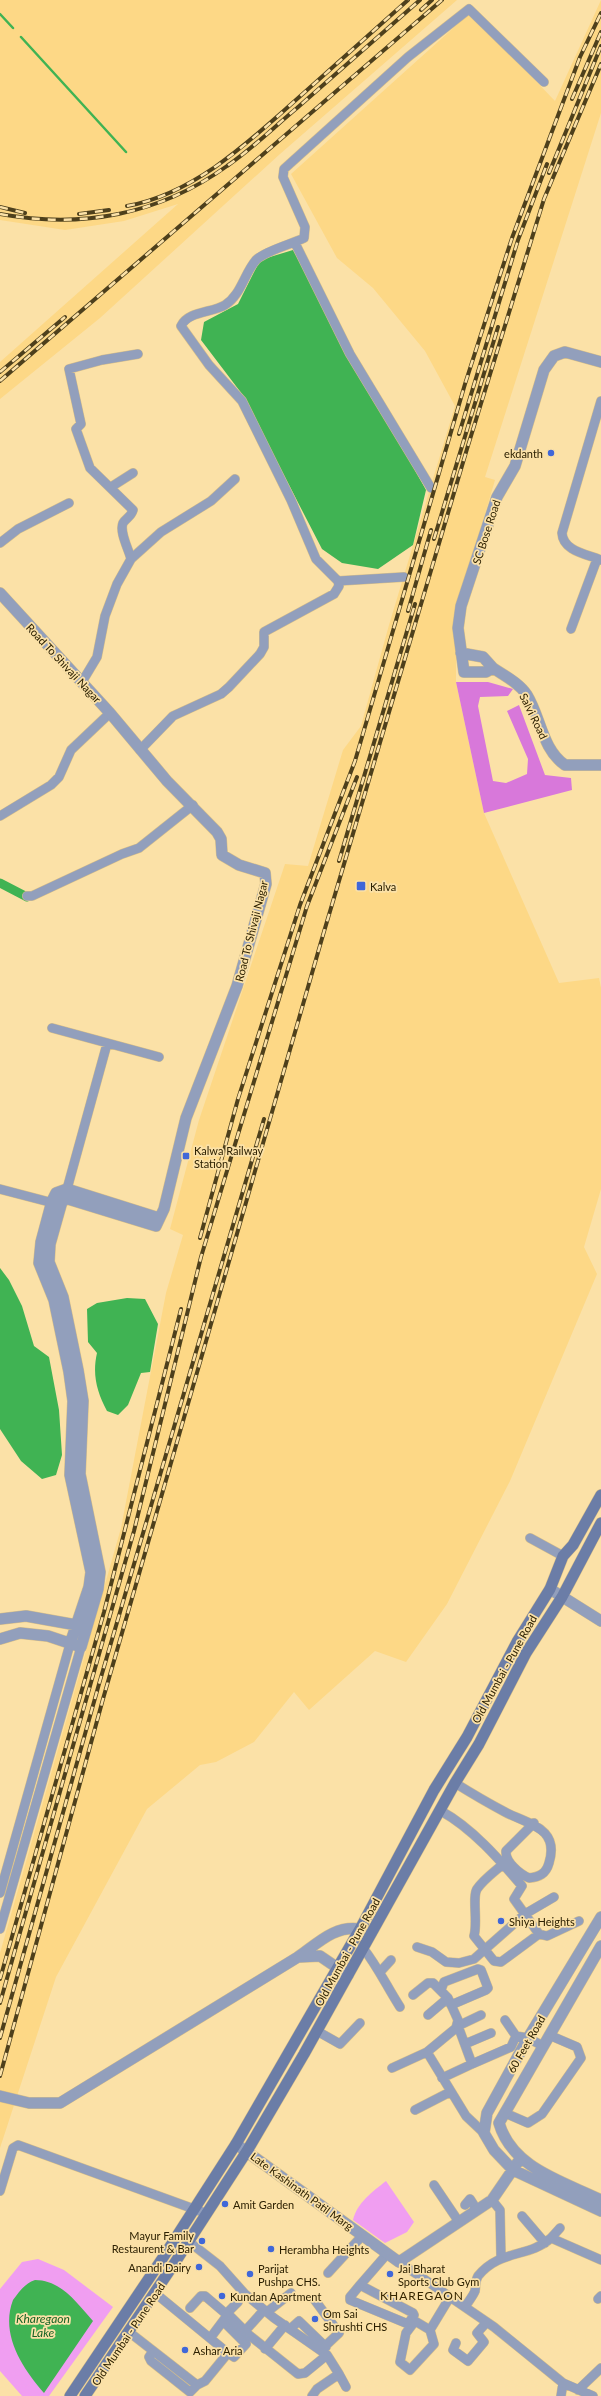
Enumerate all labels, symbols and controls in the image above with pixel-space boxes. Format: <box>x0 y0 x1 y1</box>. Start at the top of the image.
place label: ekdanth <box>504 447 543 460</box>
marker: ekdanth <box>546 448 556 458</box>
street label: SC Bose Road <box>469 498 503 566</box>
street label: Road To Shivaji Nagar <box>24 621 104 705</box>
street label: Salvi Road <box>517 691 551 741</box>
street label: Road To Shivaji Nagar <box>232 879 270 983</box>
marker: Kalva <box>355 880 367 892</box>
place label: Kalva <box>370 880 396 893</box>
place label: Kalwa Railway Station <box>194 1144 264 1170</box>
marker: Kalwa Railway Station <box>181 1151 191 1161</box>
street label: Old Mumbai - Pune Road <box>469 1613 539 1725</box>
street label: Old Mumbai - Pune Road <box>312 1896 382 2008</box>
place label: Shiya Heights <box>509 1915 575 1928</box>
marker: Shiya Heights <box>496 1916 506 1926</box>
street label: 60 Feet Road <box>504 2013 548 2075</box>
street label: Late Kashinath Patil Marg <box>248 2149 356 2233</box>
place label: Amit Garden <box>233 2198 294 2211</box>
marker: Amit Garden <box>220 2199 230 2209</box>
place label: Mayur Family Restaurent & Bar <box>112 2229 194 2255</box>
marker: Mayur Family Restaurent & Bar <box>197 2236 207 2246</box>
place label: Herambha Heights <box>279 2243 369 2256</box>
marker: Herambha Heights <box>266 2244 276 2254</box>
place label: Anandi Dairy <box>128 2261 191 2274</box>
marker: Anandi Dairy <box>194 2262 204 2272</box>
place label: Parijat Pushpa CHS. <box>258 2262 320 2288</box>
place label: Jai Bharat Sports Club Gym <box>398 2262 479 2288</box>
marker: Parijat Pushpa CHS. <box>245 2269 255 2279</box>
marker: Jai Bharat Sports Club Gym <box>385 2269 395 2279</box>
street label: Old Mumbai - Pune Road <box>89 2280 167 2388</box>
district label: KHAREGAON <box>380 2288 464 2303</box>
place label: Kundan Apartment <box>230 2290 321 2303</box>
marker: Kundan Apartment <box>217 2291 227 2301</box>
place label: Om Sai Shrushti CHS <box>323 2307 387 2333</box>
water label: Kharegaon Lake <box>16 2311 70 2340</box>
marker: Om Sai Shrushti CHS <box>310 2314 320 2324</box>
place label: Ashar Aria <box>193 2344 243 2357</box>
marker: Ashar Aria <box>180 2345 190 2355</box>

